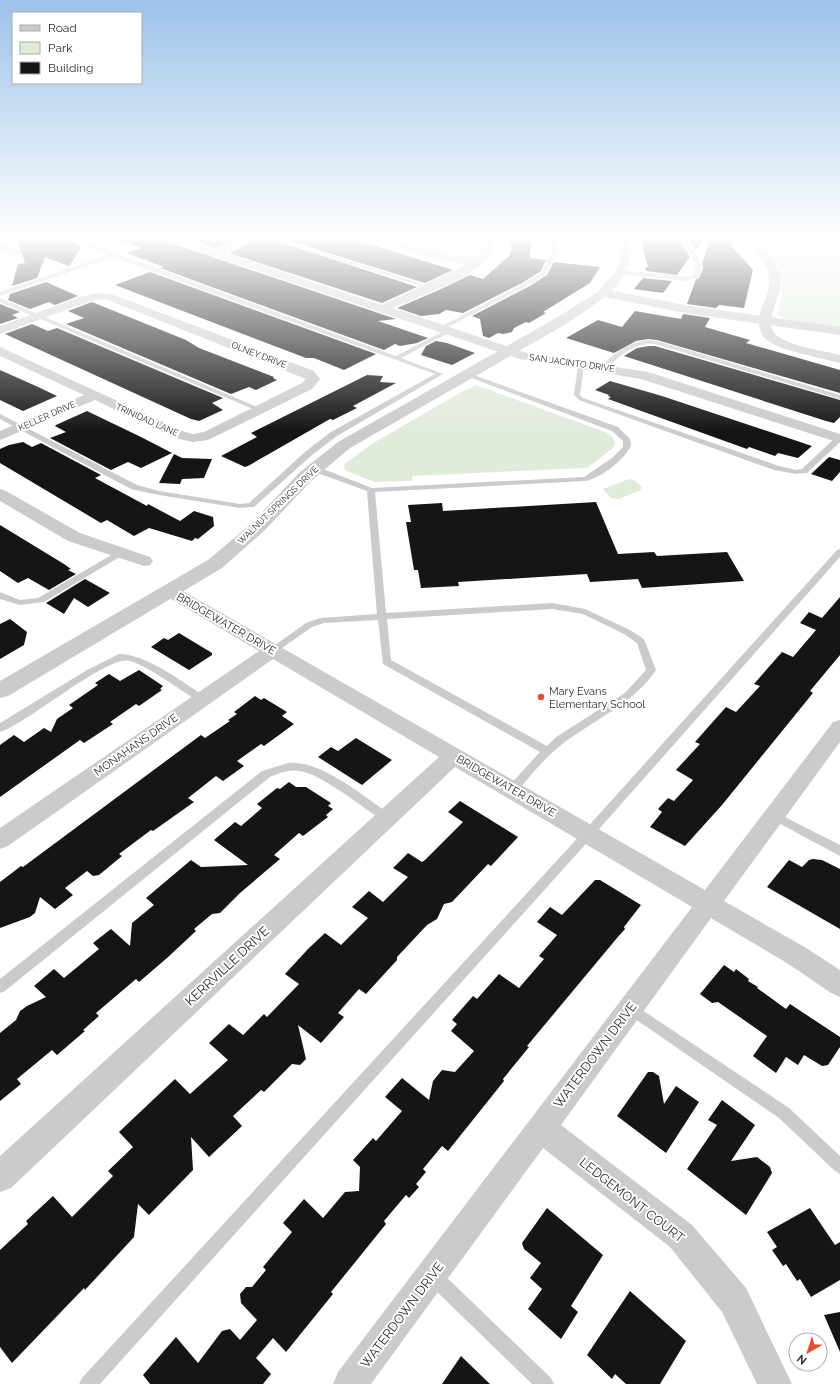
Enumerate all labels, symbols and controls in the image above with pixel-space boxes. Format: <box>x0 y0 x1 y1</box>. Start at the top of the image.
legend <box>12 12 142 84</box>
text: Road <box>48 21 77 35</box>
text: Park <box>48 41 73 55</box>
text: Building <box>48 61 94 75</box>
street label: OLNEY DRIVE <box>230 340 289 370</box>
street label: SAN JACINTO DRIVE <box>529 352 616 374</box>
street label: KELLER DRIVE <box>17 399 78 433</box>
street label: TRINIDAD LANE <box>114 402 180 439</box>
street label: WALNUT SPRINGS DRIVE <box>236 464 321 546</box>
street label: BRIDGEWATER DRIVE <box>174 590 278 658</box>
place label: Mary Evans Elementary School <box>549 685 645 711</box>
marker: Mary Evans Elementary School <box>536 692 546 702</box>
street label: MONAHANS DRIVE <box>92 711 181 779</box>
street label: BRIDGEWATER DRIVE <box>454 752 558 820</box>
street label: KERRVILLE DRIVE <box>182 923 272 1009</box>
street label: WATERDOWN DRIVE <box>550 999 640 1111</box>
street label: LEDGEMONT COURT <box>577 1154 687 1246</box>
street label: WATERDOWN DRIVE <box>357 1259 447 1371</box>
north arrow <box>788 1332 828 1372</box>
text: N <box>795 1352 809 1367</box>

